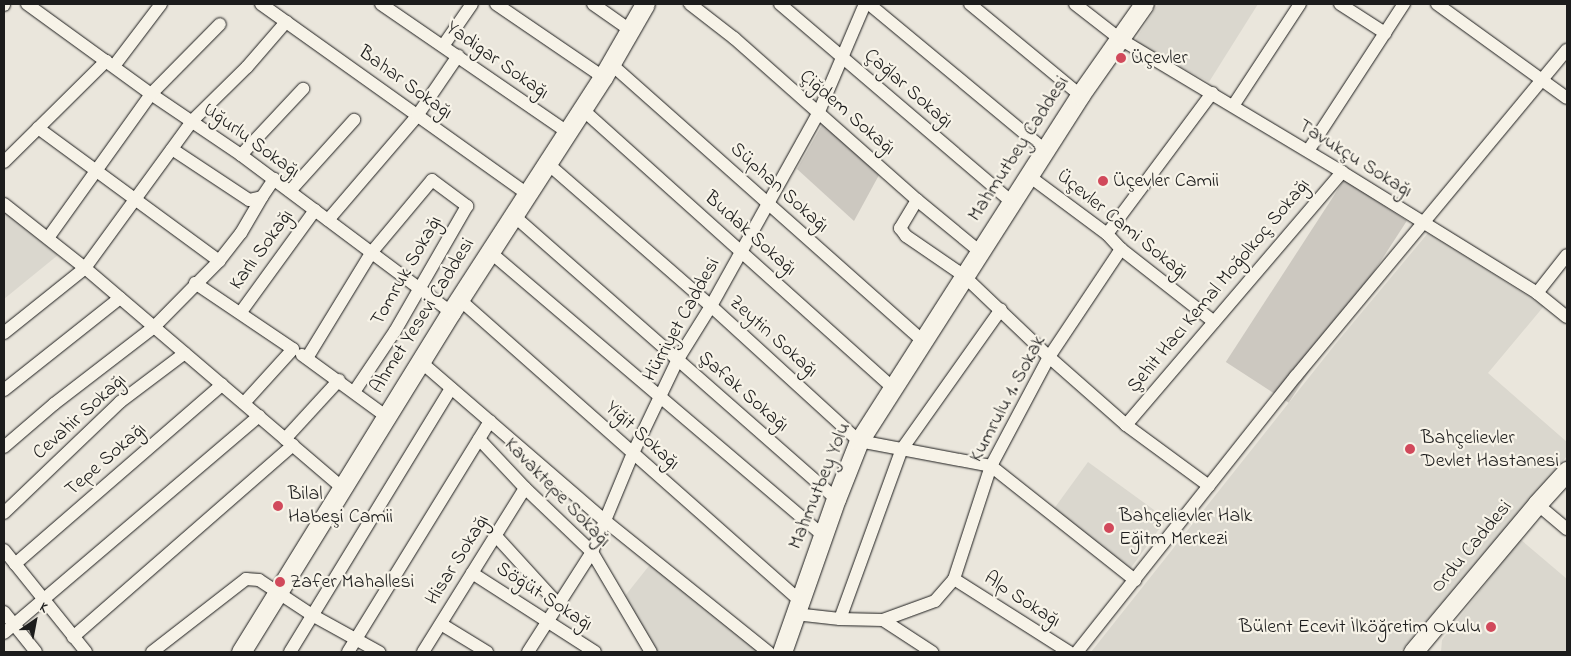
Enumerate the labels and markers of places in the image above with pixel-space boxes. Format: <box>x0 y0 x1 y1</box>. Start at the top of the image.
place label: Üçevler <box>1131 46 1188 70</box>
marker: Üçevler <box>1115 52 1127 64</box>
place label: Üçevler Camii <box>1113 169 1219 193</box>
marker: Üçevler Camii <box>1097 175 1109 187</box>
place label: Bahçelievler Devlet Hastanesi <box>1421 426 1559 473</box>
marker: Bahçelievler Devlet Hastanesi <box>1403 442 1417 456</box>
place label: Bilal Habeşi Camii <box>288 482 393 529</box>
marker: Bilal Habeşi Camii <box>272 500 284 512</box>
place label: Bahçelievler Halk Eğitm Merkezi <box>1119 504 1252 551</box>
marker: Bahçelievler Halk Eğitm Merkezi <box>1103 522 1115 534</box>
place label: Zafer Mahallesi <box>290 570 414 594</box>
marker: Zafer Mahallesi <box>274 576 286 588</box>
place label: Bülent Ecevit İlköğretim Okulu <box>1239 615 1481 639</box>
marker: Bülent Ecevit İlköğretim Okulu <box>1485 621 1497 633</box>

